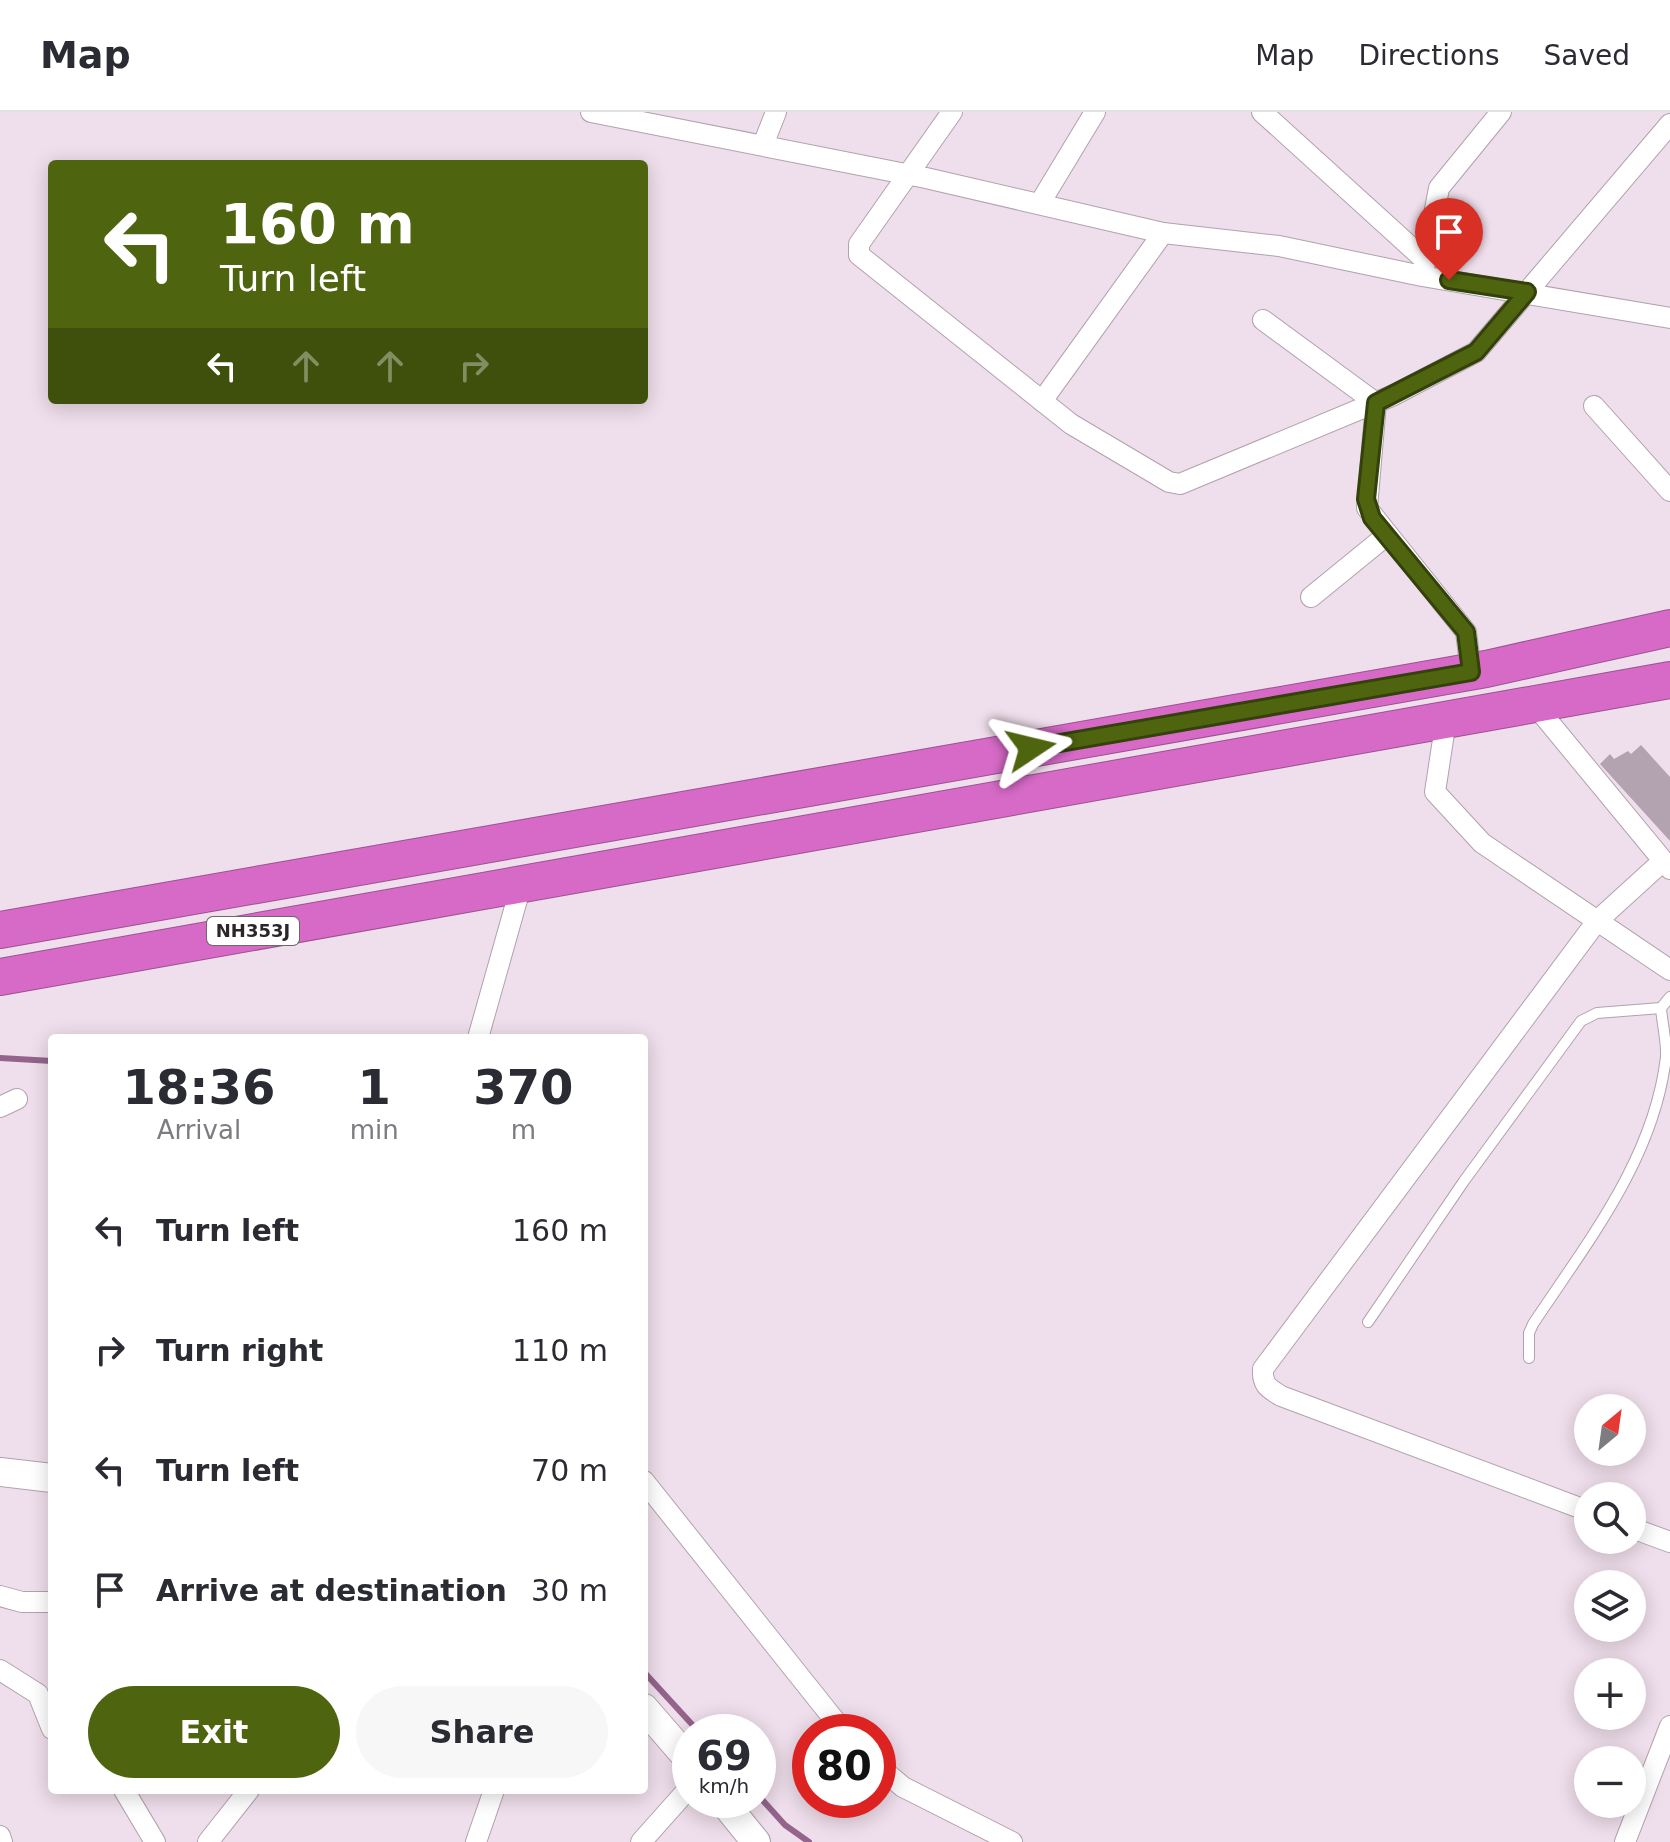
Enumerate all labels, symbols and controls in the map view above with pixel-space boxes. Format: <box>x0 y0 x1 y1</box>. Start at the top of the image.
text: Map <box>40 33 131 77</box>
text: Map <box>1255 39 1314 72</box>
text: Directions <box>1358 39 1499 72</box>
text: Saved <box>1543 39 1630 72</box>
text: 160 m <box>220 191 415 256</box>
icon: left <box>88 192 192 296</box>
pin <box>1415 198 1483 280</box>
icon: arrive <box>1427 210 1471 254</box>
text: Turn left <box>220 258 366 299</box>
icon: left <box>200 344 244 388</box>
icon: ahead <box>284 344 328 388</box>
icon: ahead <box>368 344 412 388</box>
icon: right <box>452 344 496 388</box>
position arrow <box>989 706 1073 790</box>
road number: NH353J <box>207 917 299 945</box>
text: 18:36 <box>122 1059 275 1115</box>
text: 1 <box>358 1059 391 1115</box>
text: 370 <box>473 1059 573 1115</box>
text: Arrival <box>157 1115 241 1145</box>
text: min <box>350 1115 399 1145</box>
text: m <box>511 1115 536 1145</box>
icon: left <box>88 1208 132 1252</box>
text: Turn left <box>156 1213 299 1248</box>
text: 160 m <box>512 1213 608 1248</box>
icon: right <box>88 1328 132 1372</box>
text: Turn right <box>156 1333 323 1368</box>
text: 110 m <box>512 1333 608 1368</box>
north arrow <box>1574 1394 1646 1466</box>
map controls <box>1574 1394 1646 1818</box>
icon: left <box>88 1448 132 1492</box>
text: Turn left <box>156 1453 299 1488</box>
text: 70 m <box>531 1453 608 1488</box>
button: search <box>1574 1482 1646 1554</box>
icon: arrive <box>88 1568 132 1612</box>
button: layers <box>1574 1570 1646 1642</box>
text: Arrive at destination <box>156 1573 507 1608</box>
text: 30 m <box>531 1573 608 1608</box>
button: + <box>1574 1658 1646 1730</box>
button: Exit <box>88 1686 340 1778</box>
button: Share <box>356 1686 608 1778</box>
speed limit sign: 80 <box>792 1714 896 1818</box>
text: 69 <box>696 1733 752 1779</box>
button: − <box>1574 1746 1646 1818</box>
text: km/h <box>699 1774 749 1798</box>

